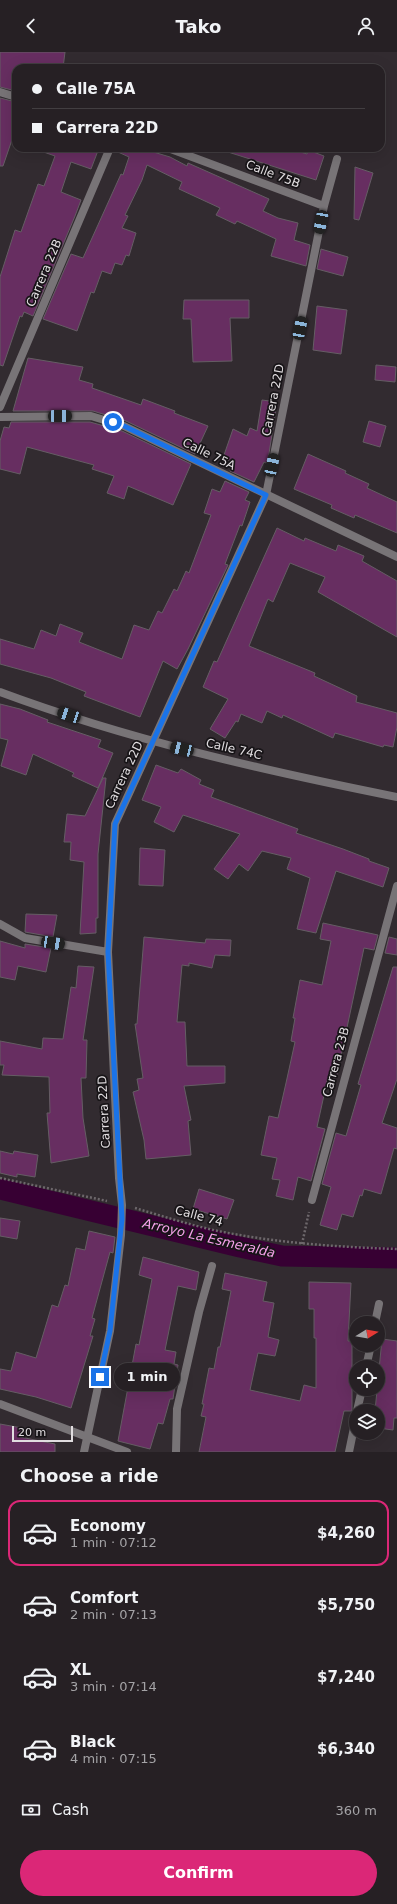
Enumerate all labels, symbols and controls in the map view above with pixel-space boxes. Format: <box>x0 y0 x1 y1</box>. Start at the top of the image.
icon: back <box>20 15 42 37</box>
icon: person <box>355 15 377 37</box>
text: Tako <box>176 16 221 37</box>
text: Calle 75A <box>56 80 135 98</box>
text: Carrera 22D <box>56 119 158 137</box>
street label: Calle 75B <box>244 157 302 191</box>
car <box>313 209 329 235</box>
street label: Carrera 22B <box>23 237 65 309</box>
car <box>292 315 308 341</box>
street label: Carrera 22D <box>259 363 287 437</box>
car <box>48 410 72 422</box>
route start <box>104 413 122 431</box>
street label: Calle 75A <box>180 435 238 473</box>
car <box>264 452 280 478</box>
car <box>56 706 82 724</box>
street label: Calle 74C <box>205 736 263 762</box>
street label: Carrera 22D <box>102 739 146 811</box>
car <box>169 740 195 758</box>
car <box>40 935 66 951</box>
street label: Carrera 23B <box>320 1025 352 1099</box>
street label: Carrera 22D <box>95 1075 113 1149</box>
street label: Calle 74 <box>174 1203 224 1229</box>
water label: Arroyo La Esmeralda <box>140 1215 277 1261</box>
north arrow <box>349 1316 385 1352</box>
map controls <box>349 1316 385 1440</box>
button: locate <box>349 1360 385 1396</box>
callout: 1 min <box>114 1363 180 1391</box>
route end <box>91 1368 109 1386</box>
text: 1 min <box>127 1369 167 1384</box>
button: layers <box>349 1404 385 1440</box>
scale bar <box>12 1424 73 1443</box>
text: 20 m <box>18 1426 46 1439</box>
text: Choose a ride <box>20 1465 159 1486</box>
icon: car <box>22 1515 58 1551</box>
text: Economy <box>70 1517 146 1535</box>
text: $4,260 <box>317 1524 375 1542</box>
text: 1 min · 07:12 <box>70 1535 157 1550</box>
icon: car <box>22 1587 58 1623</box>
text: Comfort <box>70 1589 138 1607</box>
text: $5,750 <box>317 1596 375 1614</box>
text: 2 min · 07:13 <box>70 1607 157 1622</box>
icon: car <box>22 1659 58 1695</box>
text: XL <box>70 1661 91 1679</box>
text: $7,240 <box>317 1668 375 1686</box>
text: 3 min · 07:14 <box>70 1679 157 1694</box>
icon: car <box>22 1731 58 1767</box>
text: Black <box>70 1733 116 1751</box>
text: $6,340 <box>317 1740 375 1758</box>
text: 4 min · 07:15 <box>70 1751 157 1766</box>
icon: cash <box>20 1799 42 1821</box>
text: Cash <box>52 1801 89 1819</box>
text: 360 m <box>335 1803 377 1818</box>
button: Confirm <box>20 1850 377 1896</box>

